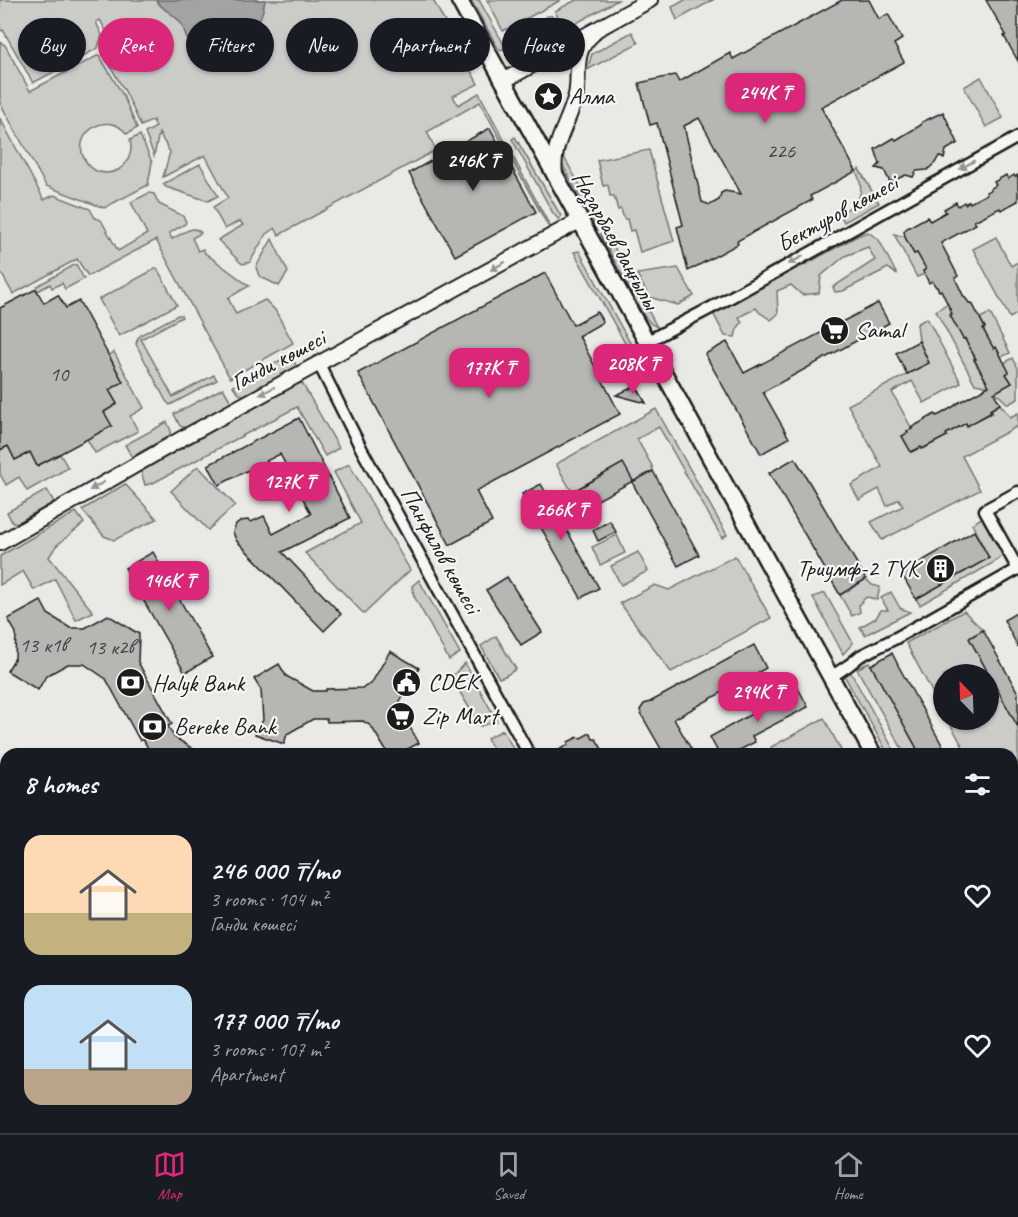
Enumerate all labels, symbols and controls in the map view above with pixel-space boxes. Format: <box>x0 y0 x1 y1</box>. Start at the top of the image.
chip: Buy <box>18 18 86 72</box>
chip: Rent <box>98 18 174 72</box>
chip: Filters <box>186 18 274 72</box>
chip: New <box>286 18 358 72</box>
chip: Apartment <box>370 18 490 72</box>
chip: House <box>502 18 585 72</box>
pin: 244K ₸ <box>716 73 814 124</box>
place icon: Алма <box>532 80 564 112</box>
text: 244K ₸ <box>739 80 791 105</box>
place label: Алма <box>569 81 616 111</box>
house number: 226 <box>767 138 796 164</box>
pin: 246K ₸ <box>424 141 522 192</box>
text: 246K ₸ <box>447 148 499 173</box>
one-way arrow <box>958 160 975 170</box>
street label: Назарбаев даңғылы <box>565 165 668 317</box>
street label: Бектуров көшесі <box>771 166 905 259</box>
one-way arrow <box>787 255 804 265</box>
one-way arrow <box>490 260 507 270</box>
supermarket icon: Samal <box>818 314 850 346</box>
place label: Samal <box>855 315 908 345</box>
street label: Ганди көшесі <box>226 322 332 397</box>
pin: 208K ₸ <box>584 344 682 395</box>
pin: 177K ₸ <box>440 348 538 399</box>
text: 208K ₸ <box>607 351 659 376</box>
text: 177K ₸ <box>463 355 515 380</box>
house number: 10 <box>50 361 70 387</box>
one-way arrow <box>258 386 275 396</box>
pin: 127K ₸ <box>240 462 338 513</box>
text: 127K ₸ <box>263 469 315 494</box>
one-way arrow <box>89 481 105 492</box>
street label: Панфилов көшесі <box>394 482 489 621</box>
pin: 266K ₸ <box>512 490 610 541</box>
text: 266K ₸ <box>535 497 587 522</box>
building icon: Триумф-2 ТҮК <box>924 552 956 584</box>
place label: Триумф-2 ТҮК <box>797 553 924 583</box>
pin: 146K ₸ <box>120 561 218 612</box>
text: 146K ₸ <box>143 568 195 593</box>
house number: 13 к1в <box>19 632 71 658</box>
house number: 13 к2в <box>86 634 138 660</box>
north arrow <box>933 664 999 730</box>
map controls <box>933 664 999 730</box>
public building icon: CDEK <box>391 666 423 698</box>
bank icon: Halyk Bank <box>115 667 147 699</box>
place label: CDEK <box>428 667 482 697</box>
place label: Halyk Bank <box>152 668 247 698</box>
pin: 294K ₸ <box>709 672 807 723</box>
text: 294K ₸ <box>732 679 784 704</box>
supermarket icon: Zip Mart <box>385 700 417 732</box>
place label: Zip Mart <box>422 701 500 731</box>
bank icon: Bereke Bank <box>137 710 169 742</box>
place label: Bereke Bank <box>174 711 278 741</box>
text: 8 homes <box>24 768 97 801</box>
icon: filters <box>961 768 994 801</box>
text: 246 000 ₸/mo <box>210 854 339 887</box>
icon: home <box>72 859 144 931</box>
icon: heart <box>961 879 994 912</box>
text: 3 rooms · 104 m² <box>210 887 327 912</box>
text: Ганди көшесі <box>210 912 295 937</box>
text: 177 000 ₸/mo <box>210 1004 339 1037</box>
icon: home <box>72 1009 144 1081</box>
icon: heart <box>961 1029 994 1062</box>
text: 3 rooms · 107 m² <box>210 1037 327 1062</box>
text: Apartment <box>210 1062 283 1087</box>
tab: Map <box>153 1148 186 1204</box>
tab: Saved <box>492 1148 525 1204</box>
tab: Home <box>832 1148 865 1204</box>

